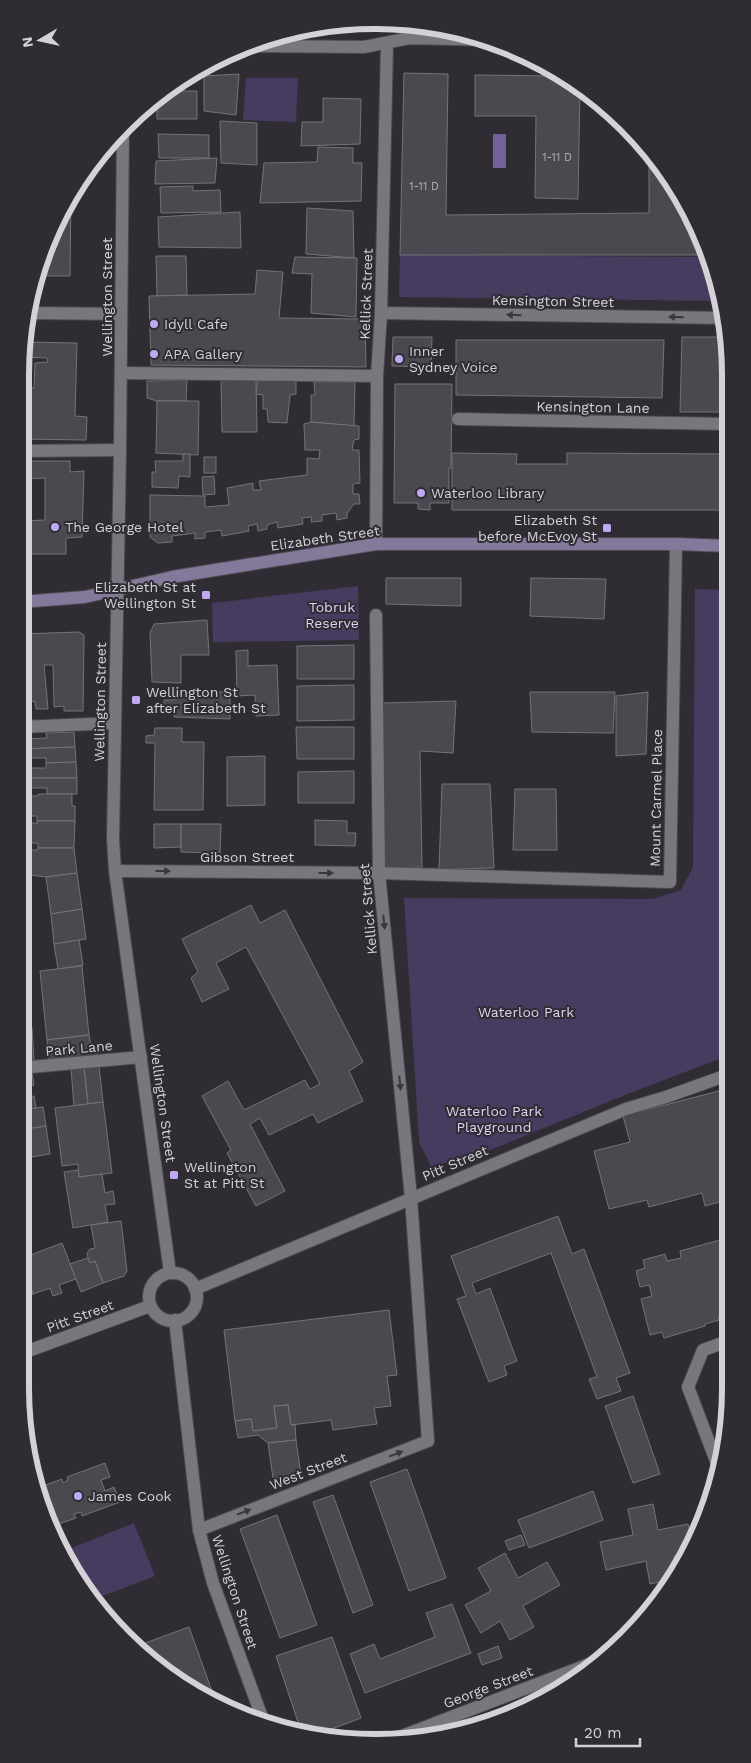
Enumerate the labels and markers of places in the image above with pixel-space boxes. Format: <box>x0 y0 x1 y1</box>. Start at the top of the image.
place label: Idyll Cafe <box>164 316 228 332</box>
marker: Idyll Cafe <box>148 318 160 330</box>
place label: Inner Sydney Voice <box>409 343 498 375</box>
place label: APA Gallery <box>164 346 243 362</box>
marker: APA Gallery <box>148 348 160 360</box>
marker: Inner Sydney Voice <box>393 353 405 365</box>
place label: Waterloo Library <box>431 485 545 501</box>
marker: Waterloo Library <box>415 487 427 499</box>
place label: Elizabeth St before McEvoy St <box>478 512 597 544</box>
place label: The George Hotel <box>65 519 184 535</box>
marker: The George Hotel <box>49 521 61 533</box>
marker: Elizabeth St before McEvoy St <box>601 522 613 534</box>
place label: Elizabeth St at Wellington St <box>95 579 196 611</box>
marker: Elizabeth St at Wellington St <box>200 589 212 601</box>
place label: Wellington St after Elizabeth St <box>146 684 266 716</box>
marker: Wellington St after Elizabeth St <box>130 694 142 706</box>
place label: Wellington St at Pitt St <box>184 1159 265 1191</box>
marker: Wellington St at Pitt St <box>168 1169 180 1181</box>
place label: James Cook <box>88 1488 172 1504</box>
marker: James Cook <box>72 1490 84 1502</box>

